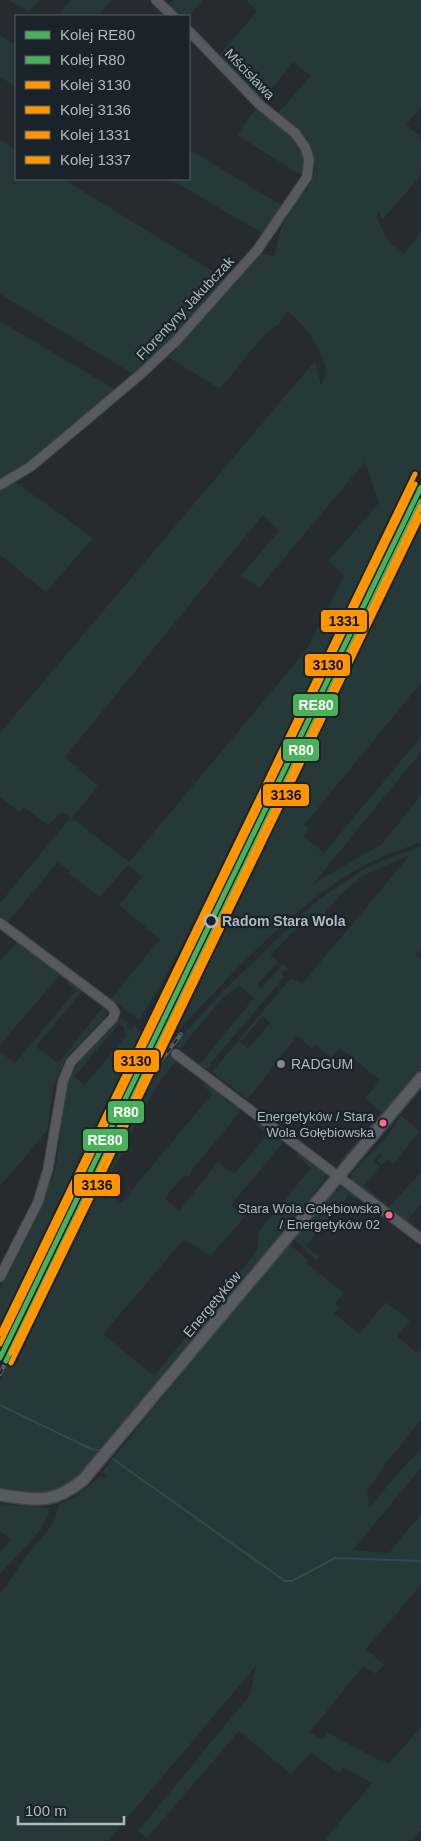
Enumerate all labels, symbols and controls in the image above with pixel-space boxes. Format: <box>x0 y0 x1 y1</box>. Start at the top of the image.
legend <box>15 15 190 180</box>
text: Kolej RE80 <box>60 26 135 43</box>
street label: Mścisława <box>222 45 278 103</box>
text: Kolej R80 <box>60 51 125 68</box>
text: Kolej 3130 <box>60 76 131 93</box>
text: Kolej 3136 <box>60 101 131 118</box>
text: Kolej 1331 <box>60 126 131 143</box>
text: Kolej 1337 <box>60 151 131 168</box>
street label: Florentyny Jakubczak <box>133 252 238 363</box>
line badge: 1331 <box>320 609 368 633</box>
text: 1331 <box>328 613 360 629</box>
line badge: 3130 <box>304 653 351 677</box>
text: 3130 <box>312 657 344 673</box>
line badge: RE80 <box>292 693 339 717</box>
text: RE80 <box>298 697 334 713</box>
line badge: R80 <box>282 738 320 762</box>
text: R80 <box>288 742 314 758</box>
line badge: 3136 <box>262 783 310 807</box>
text: 3136 <box>270 787 302 803</box>
place label: Radom Stara Wola <box>222 913 346 929</box>
marker: Radom Stara Wola <box>204 914 218 928</box>
line badge: 3130 <box>113 1049 160 1073</box>
text: 3130 <box>120 1053 152 1069</box>
place label: RADGUM <box>291 1056 353 1072</box>
marker: RADGUM <box>275 1058 287 1070</box>
line badge: R80 <box>107 1100 145 1124</box>
text: R80 <box>113 1104 139 1120</box>
place label: Energetyków / Stara Wola Gołębiowska <box>257 1109 375 1140</box>
marker: Energetyków / Stara Wola Gołębiowska <box>378 1118 388 1128</box>
line badge: RE80 <box>82 1128 129 1152</box>
text: RE80 <box>87 1132 123 1148</box>
line badge: 3136 <box>73 1173 121 1197</box>
text: 3136 <box>81 1177 113 1193</box>
place label: Stara Wola Gołębiowska / Energetyków 02 <box>238 1201 381 1232</box>
marker: Stara Wola Gołębiowska / Energetyków 02 <box>384 1210 394 1220</box>
street label: Energetyków <box>180 1267 245 1340</box>
scale bar <box>18 1794 124 1826</box>
text: 100 m <box>25 1802 67 1819</box>

